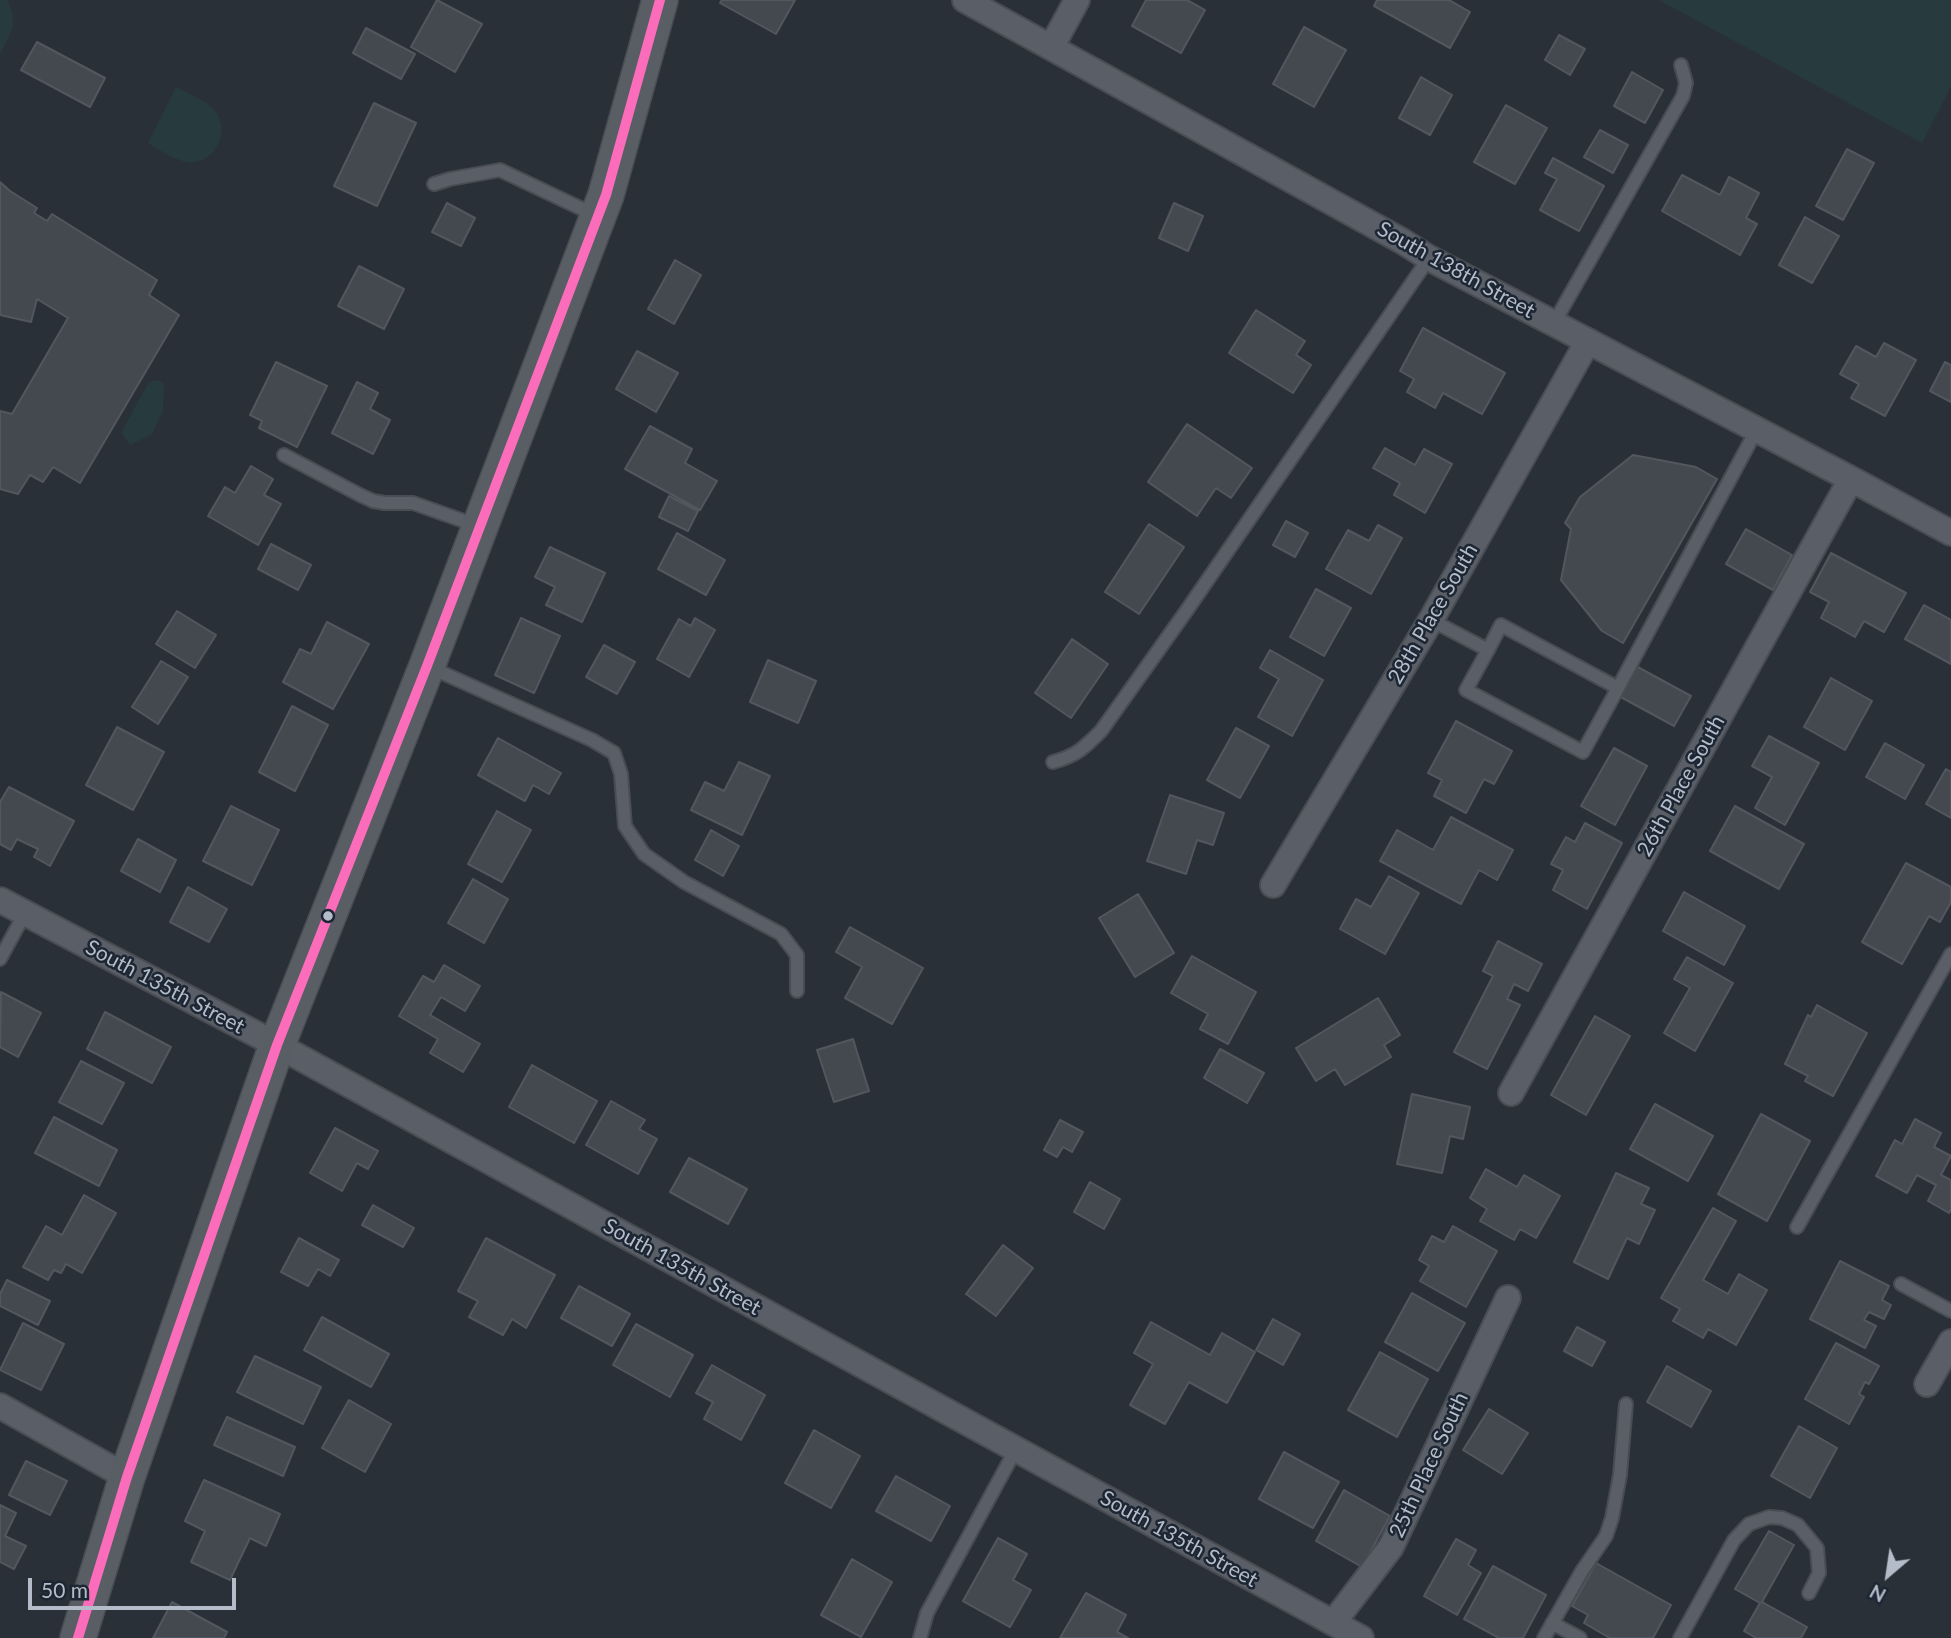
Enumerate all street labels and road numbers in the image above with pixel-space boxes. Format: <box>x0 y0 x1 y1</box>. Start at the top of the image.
street label: South 138th Street <box>1373 216 1539 324</box>
street label: 28th Place South <box>1383 540 1483 688</box>
street label: 26th Place South <box>1632 711 1730 861</box>
street label: South 135th Street <box>81 935 249 1039</box>
street label: South 135th Street <box>599 1213 765 1321</box>
street label: 25th Place South <box>1384 1388 1474 1542</box>
street label: South 135th Street <box>1096 1485 1262 1593</box>

